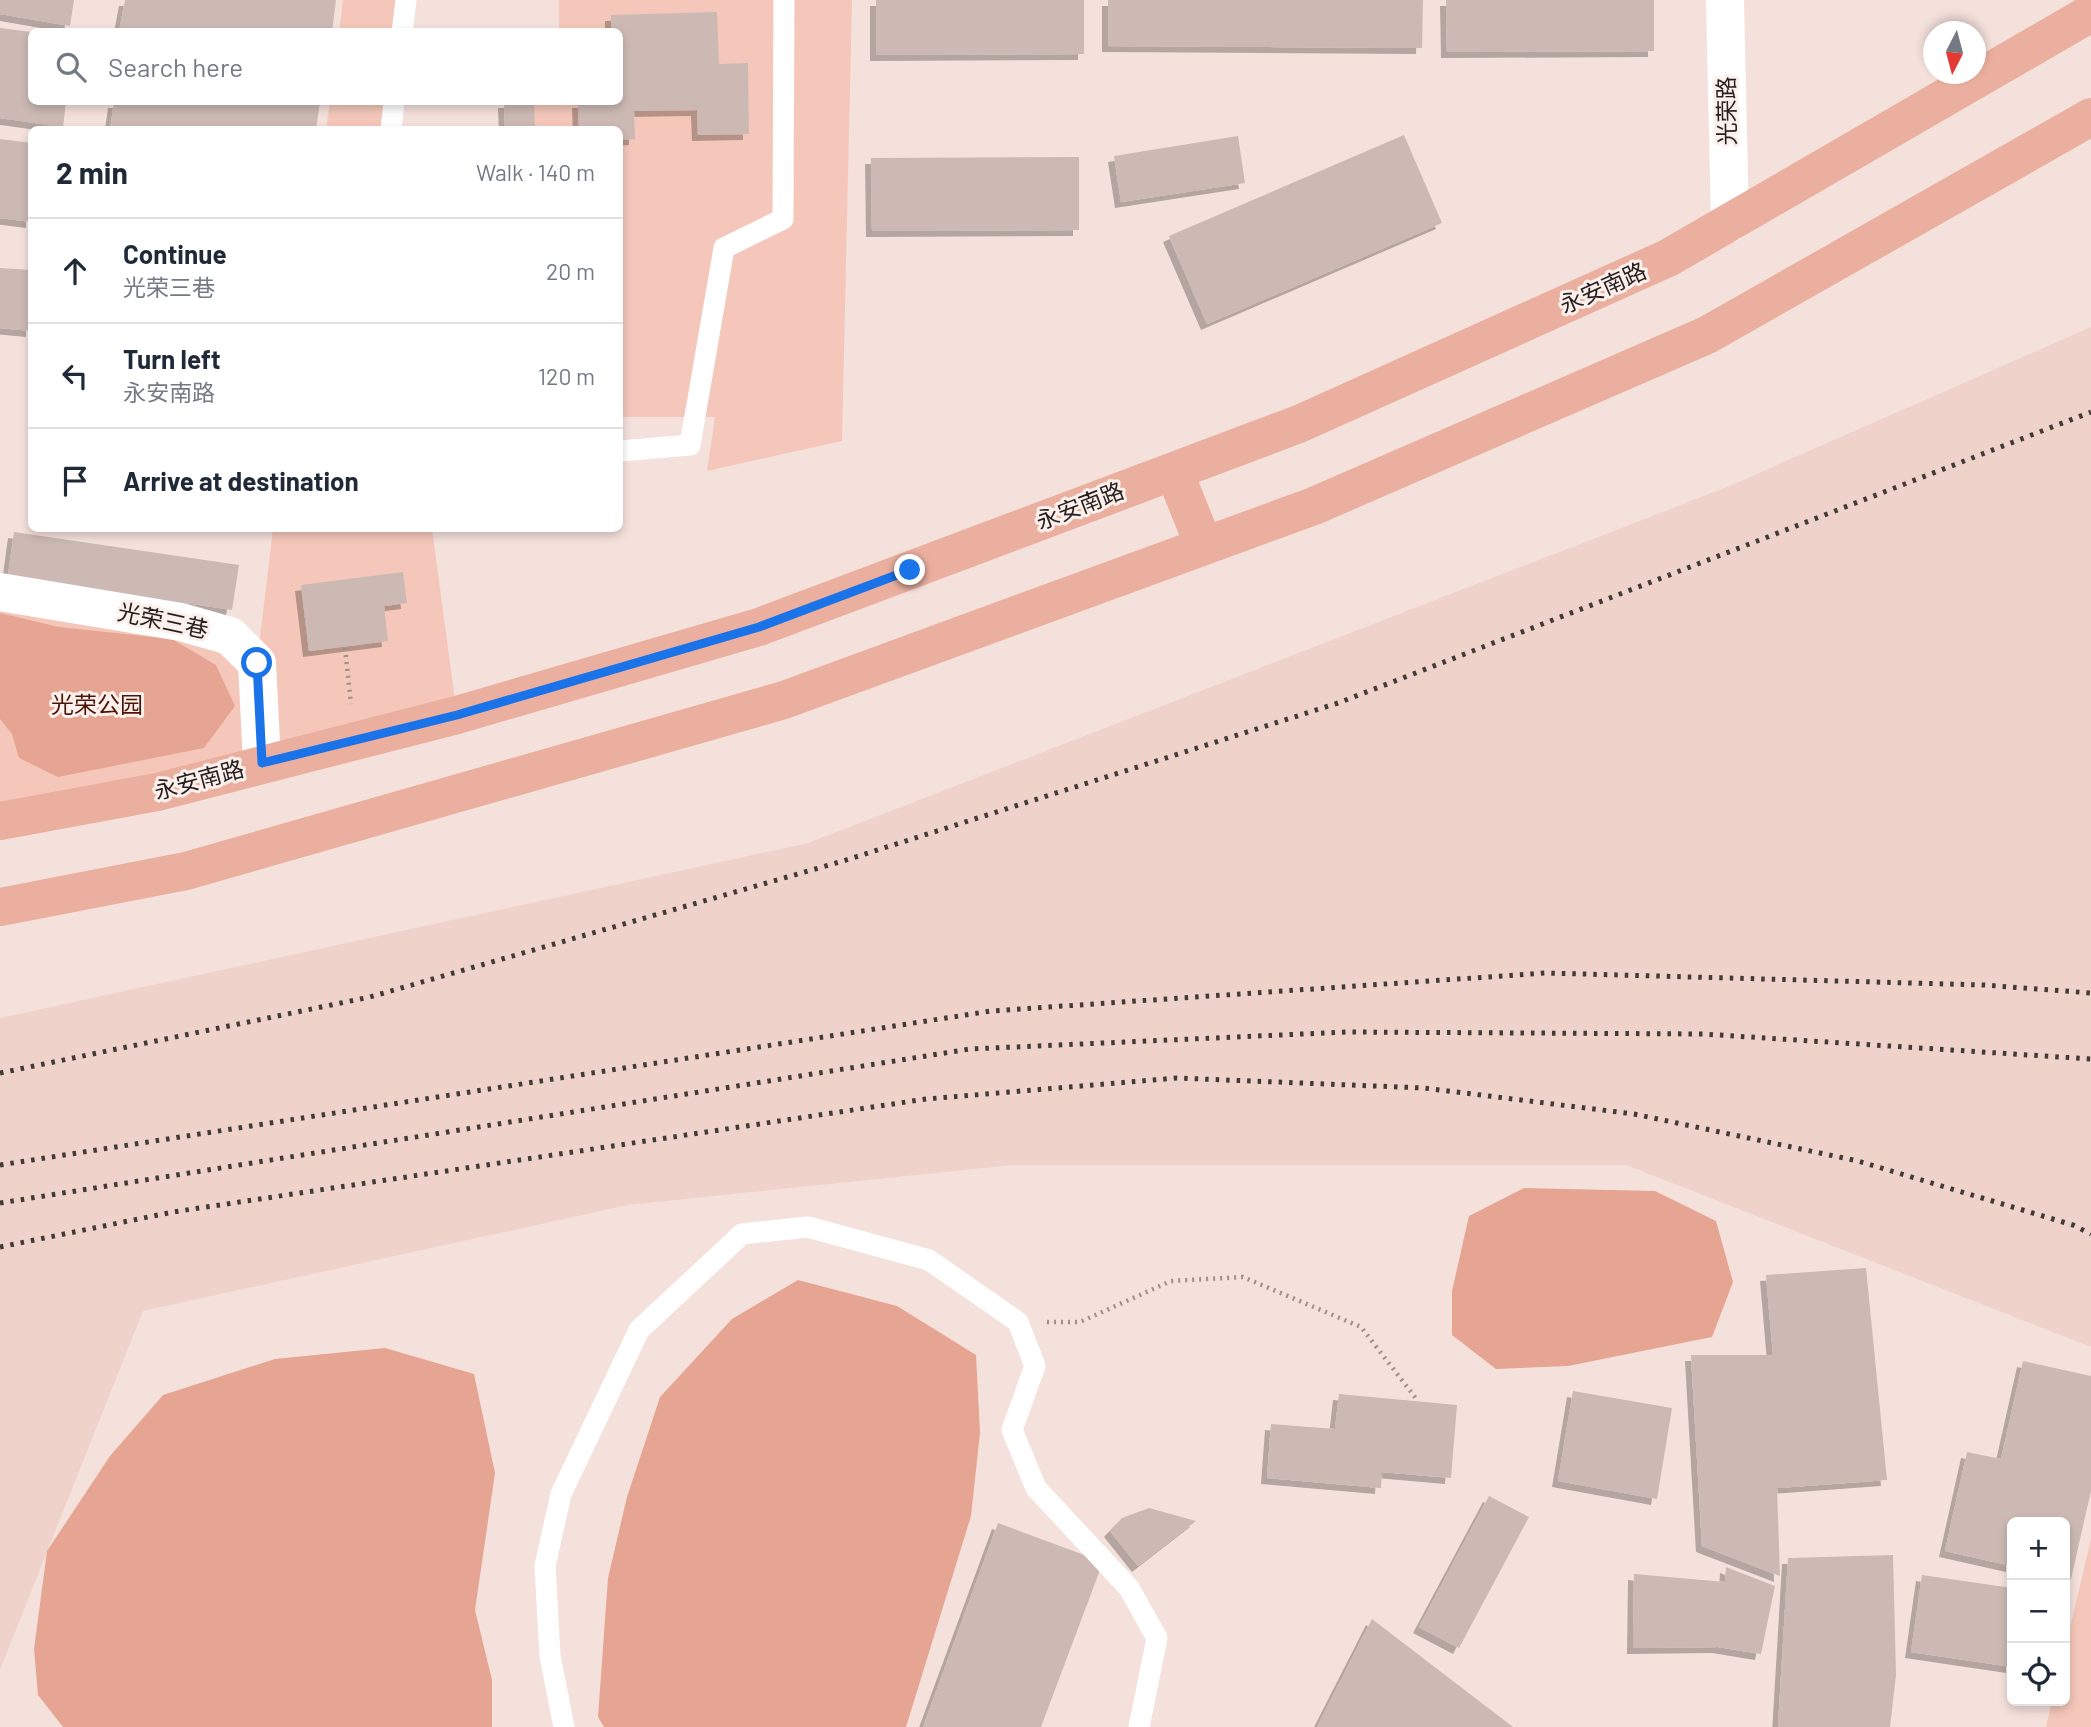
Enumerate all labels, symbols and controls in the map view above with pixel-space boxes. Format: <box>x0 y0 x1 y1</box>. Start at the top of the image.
north arrow <box>1923 21 1986 84</box>
search box <box>28 28 623 105</box>
icon: search <box>52 48 90 86</box>
text: Search here <box>108 51 243 82</box>
street label: 光荣路 <box>1711 76 1741 146</box>
text: 2 min <box>56 154 128 190</box>
text: Walk · 140 m <box>476 158 595 186</box>
text: Continue <box>123 238 227 269</box>
icon: ahead <box>56 252 94 290</box>
street label: 永安南路 <box>1555 256 1650 319</box>
text: 20 m <box>546 257 595 285</box>
text: 光荣三巷 <box>123 273 215 301</box>
text: Turn left <box>123 343 221 374</box>
icon: left <box>56 357 94 395</box>
text: 120 m <box>538 362 595 390</box>
text: 永安南路 <box>123 378 215 406</box>
icon: arrive <box>56 462 94 500</box>
text: Arrive at destination <box>123 465 359 496</box>
street label: 永安南路 <box>1032 476 1128 535</box>
route end <box>894 554 925 585</box>
street label: 光荣三巷 <box>115 597 211 643</box>
route start <box>241 647 272 678</box>
park label: 光荣公园 <box>51 690 143 718</box>
street label: 永安南路 <box>151 754 247 804</box>
map controls <box>2007 1517 2070 1706</box>
button: + <box>2007 1517 2070 1580</box>
button: − <box>2007 1580 2070 1643</box>
button: locate <box>2007 1643 2070 1706</box>

